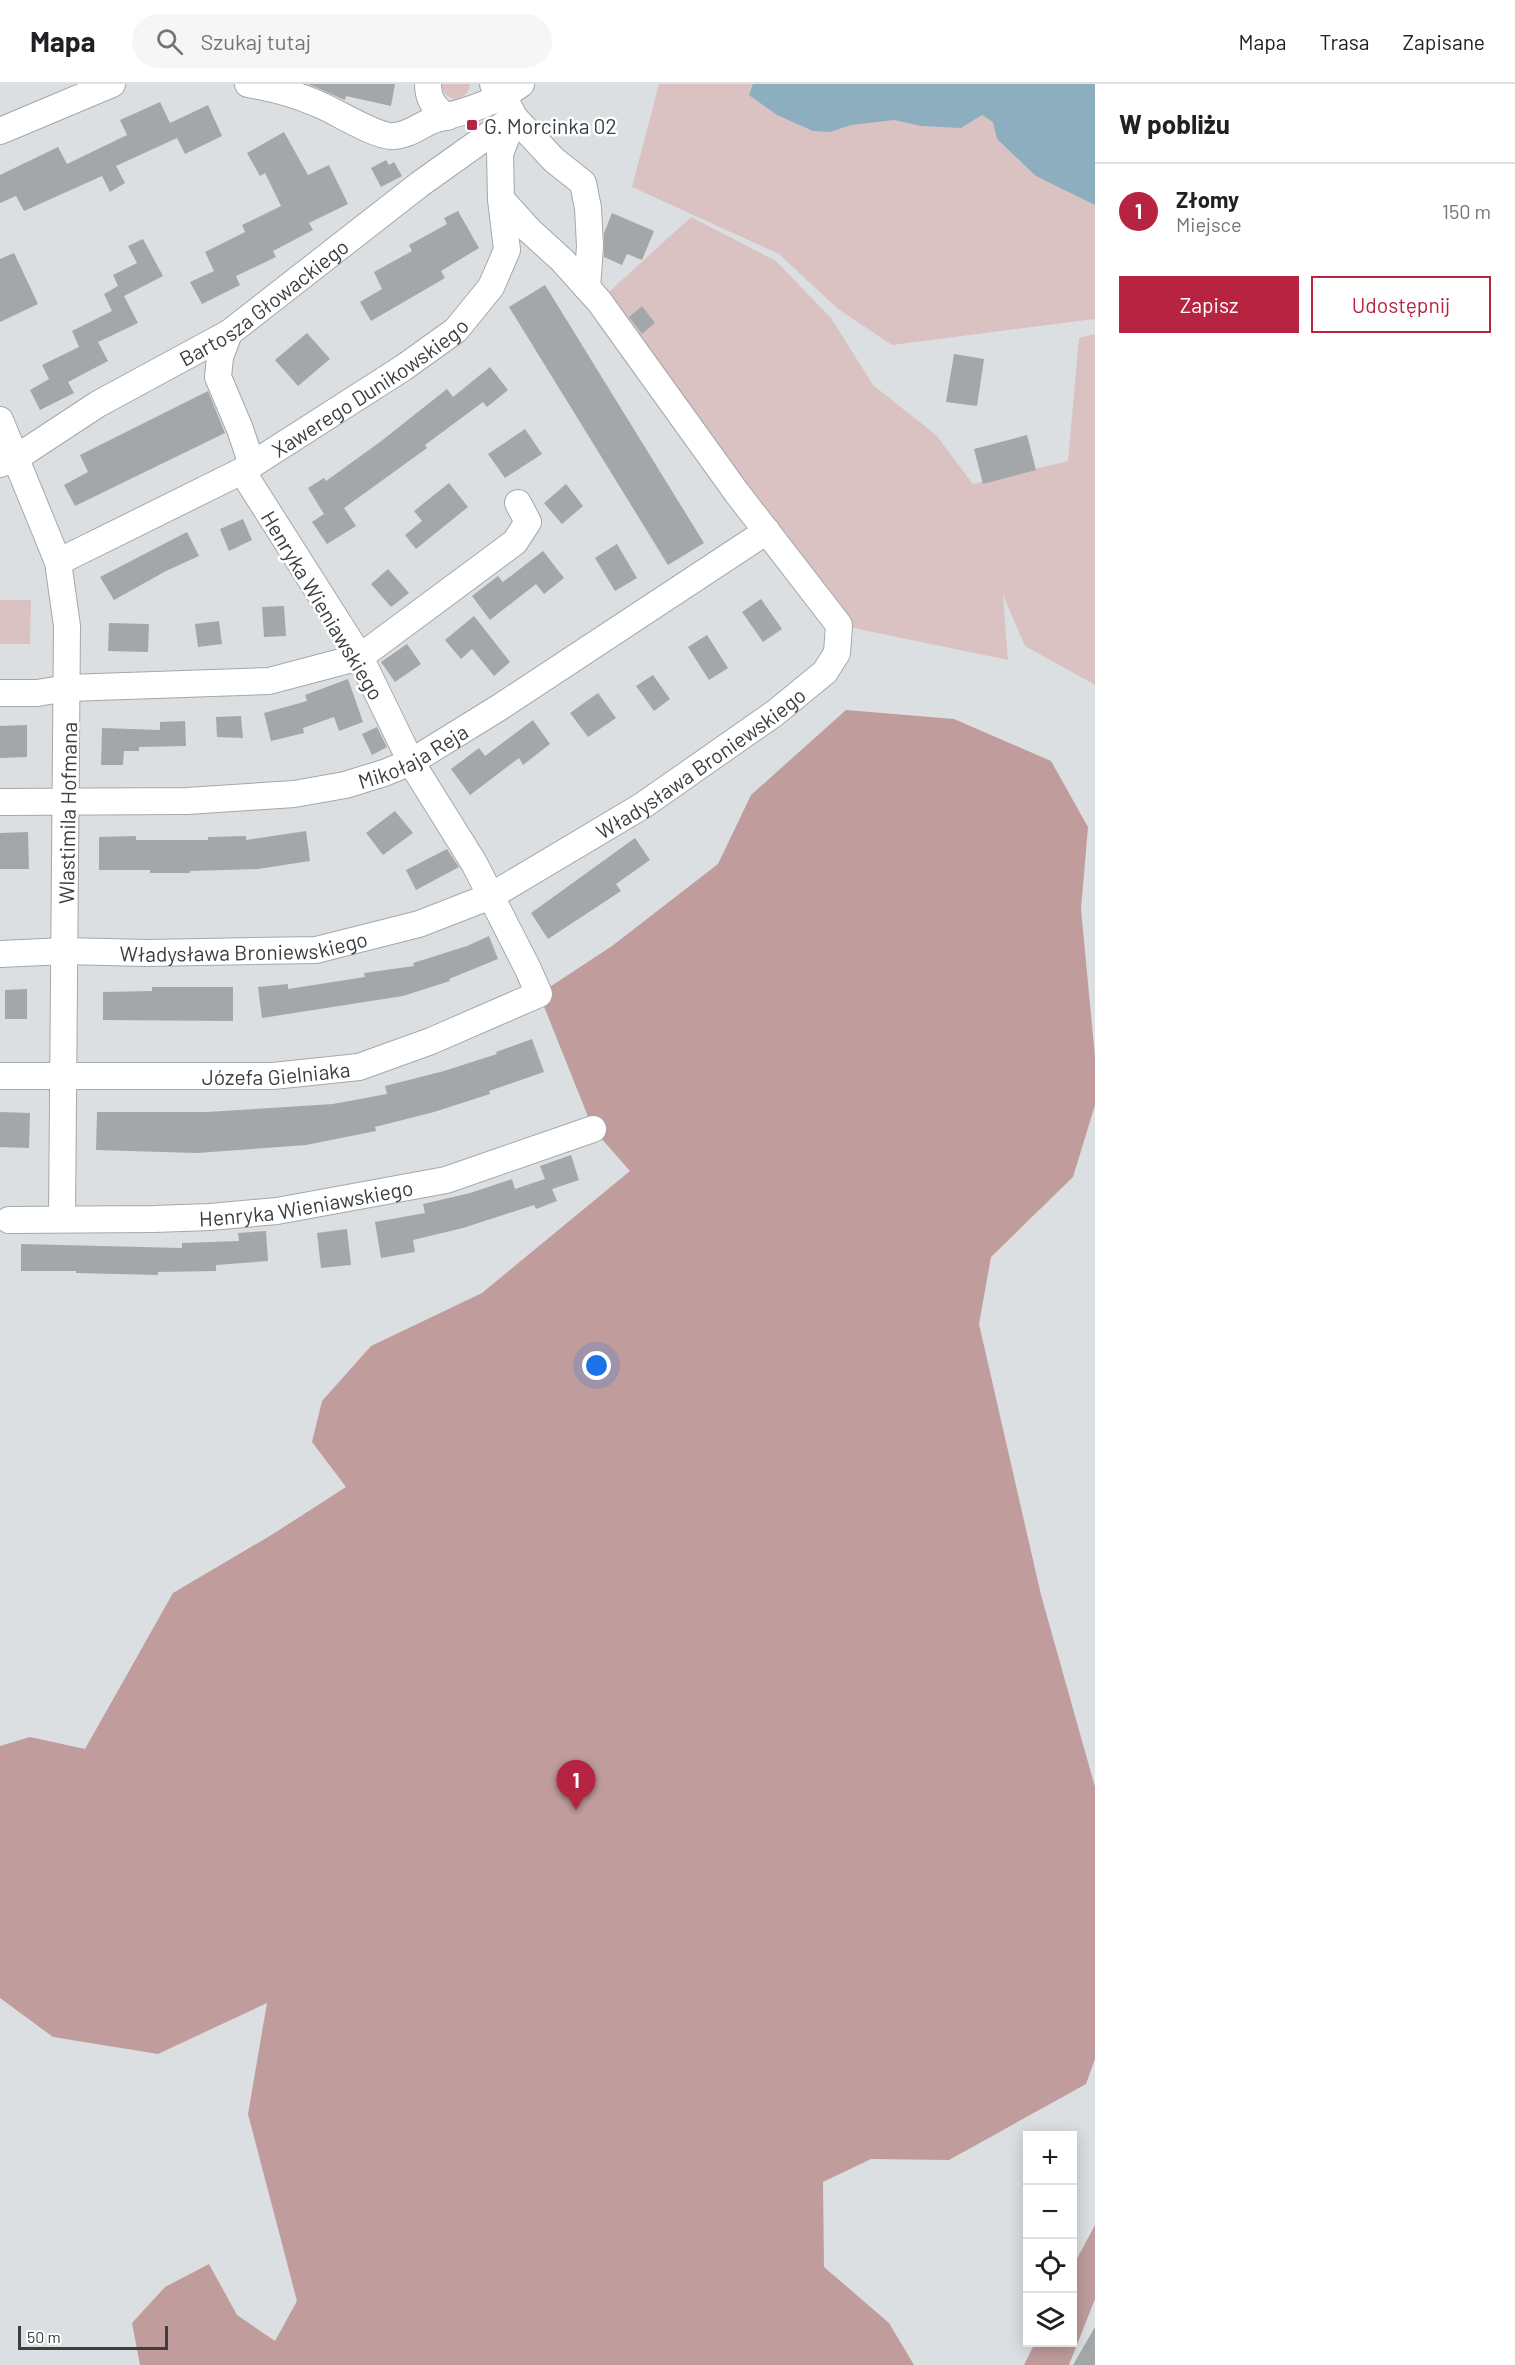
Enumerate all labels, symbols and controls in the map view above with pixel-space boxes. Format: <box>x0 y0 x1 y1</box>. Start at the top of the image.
search box <box>132 14 552 68</box>
text: Mapa <box>30 24 96 58</box>
icon: search <box>153 25 186 58</box>
text: Szukaj tutaj <box>201 28 311 54</box>
text: Mapa <box>1239 29 1287 54</box>
text: Trasa <box>1320 29 1370 54</box>
text: Zapisane <box>1403 29 1485 54</box>
text: W pobliżu <box>1119 108 1230 139</box>
place label: G. Morcinka 02 <box>484 113 617 138</box>
marker: G. Morcinka 02 <box>465 118 479 132</box>
text: Złomy <box>1176 186 1239 212</box>
text: 1 <box>1135 199 1142 223</box>
text: 150 m <box>1442 199 1491 223</box>
text: Miejsce <box>1176 212 1242 236</box>
street label: Bartosza Głowackiego <box>174 233 353 370</box>
button: Zapisz <box>1119 276 1299 333</box>
button: Udostępnij <box>1311 276 1491 333</box>
street label: Xawerego Dunikowskiego <box>267 313 473 461</box>
street label: Henryka Wieniawskiego <box>257 506 389 704</box>
street label: Władysława Broniewskiego <box>591 681 810 843</box>
street label: Mikołaja Reja <box>355 718 472 793</box>
street label: Wlastimila Hofmana <box>53 722 81 904</box>
street label: Władysława Broniewskiego <box>119 925 370 966</box>
street label: Józefa Gielniaka <box>202 1056 351 1089</box>
street label: Henryka Wieniawskiego <box>198 1174 415 1230</box>
your location <box>582 1351 611 1380</box>
pin: 1 <box>556 1760 596 1810</box>
map controls <box>1023 2131 1077 2347</box>
button: + <box>1023 2131 1077 2185</box>
button: − <box>1023 2185 1077 2239</box>
button: locate <box>1023 2239 1077 2293</box>
button: layers <box>1023 2293 1077 2347</box>
scale bar <box>18 2323 168 2350</box>
text: 50 m <box>27 2327 61 2346</box>

